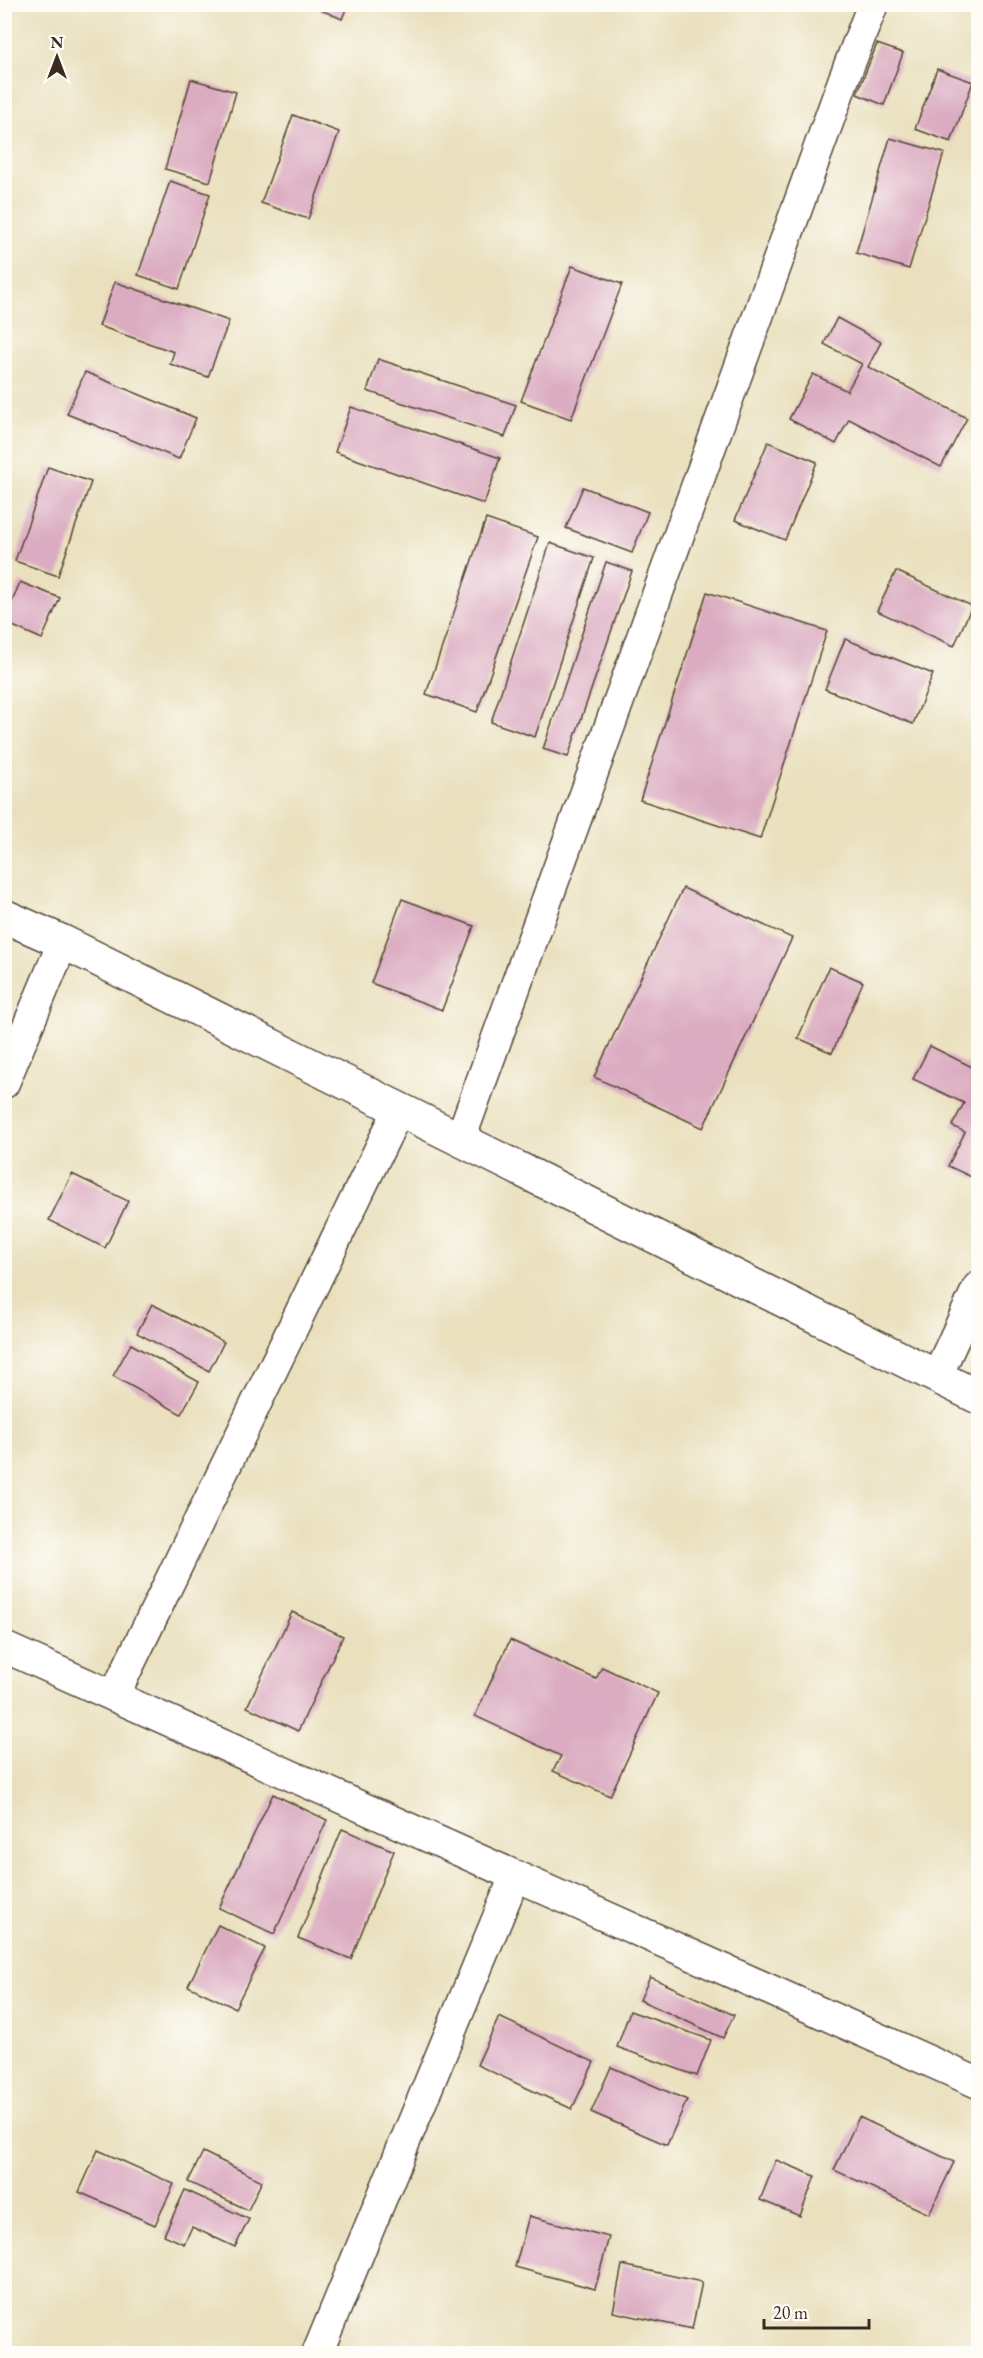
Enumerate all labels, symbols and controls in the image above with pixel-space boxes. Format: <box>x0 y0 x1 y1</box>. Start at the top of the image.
north arrow <box>27 27 87 87</box>
text: N <box>51 32 64 53</box>
scale bar <box>764 2292 869 2330</box>
text: 20 m <box>773 2301 808 2324</box>

